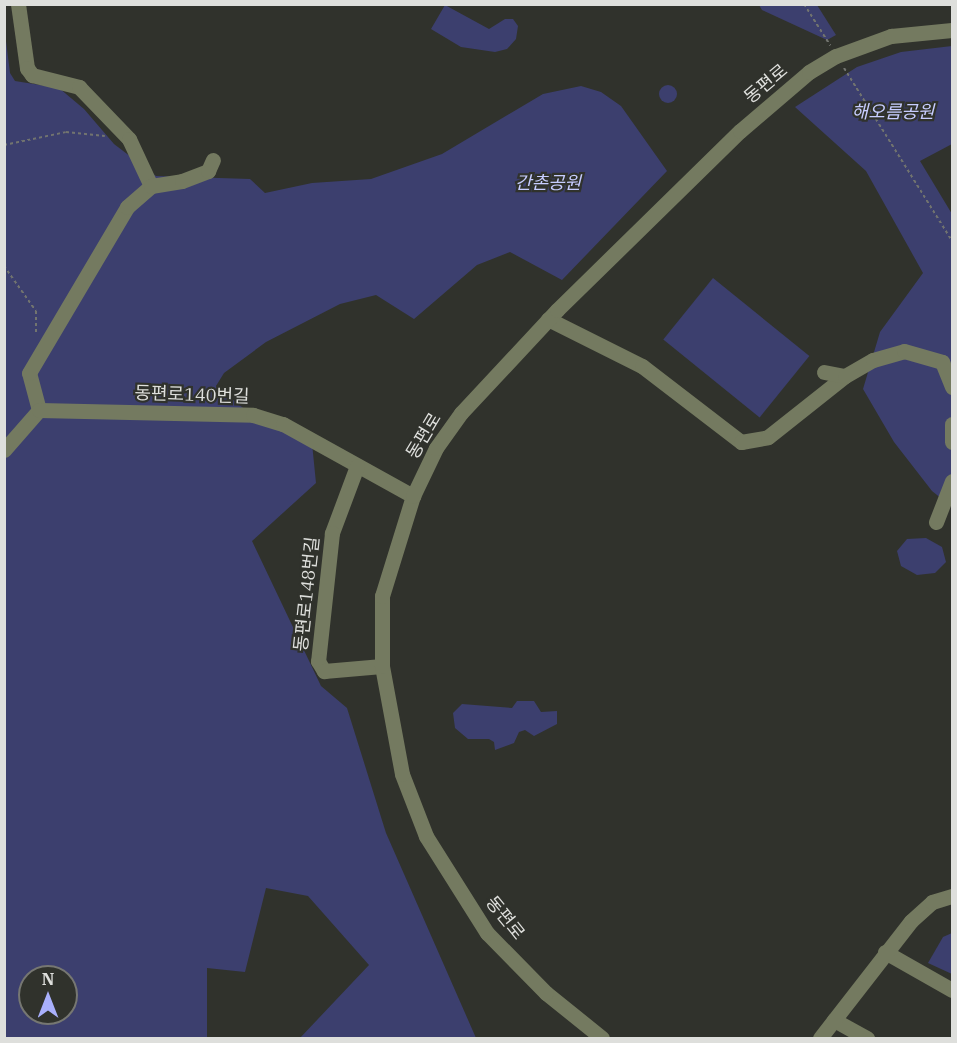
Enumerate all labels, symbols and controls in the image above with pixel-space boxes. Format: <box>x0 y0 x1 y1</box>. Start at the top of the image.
street label: 동편로 <box>740 60 792 108</box>
park label: 해오름공원 <box>852 101 934 123</box>
park label: 간촌공원 <box>515 172 581 194</box>
street label: 동편로140번길 <box>134 382 250 408</box>
street label: 동편로 <box>402 409 446 463</box>
street label: 동편로148번길 <box>290 536 324 652</box>
street label: 동편로 <box>481 892 529 944</box>
north arrow <box>18 965 78 1025</box>
text: N <box>42 969 54 989</box>

